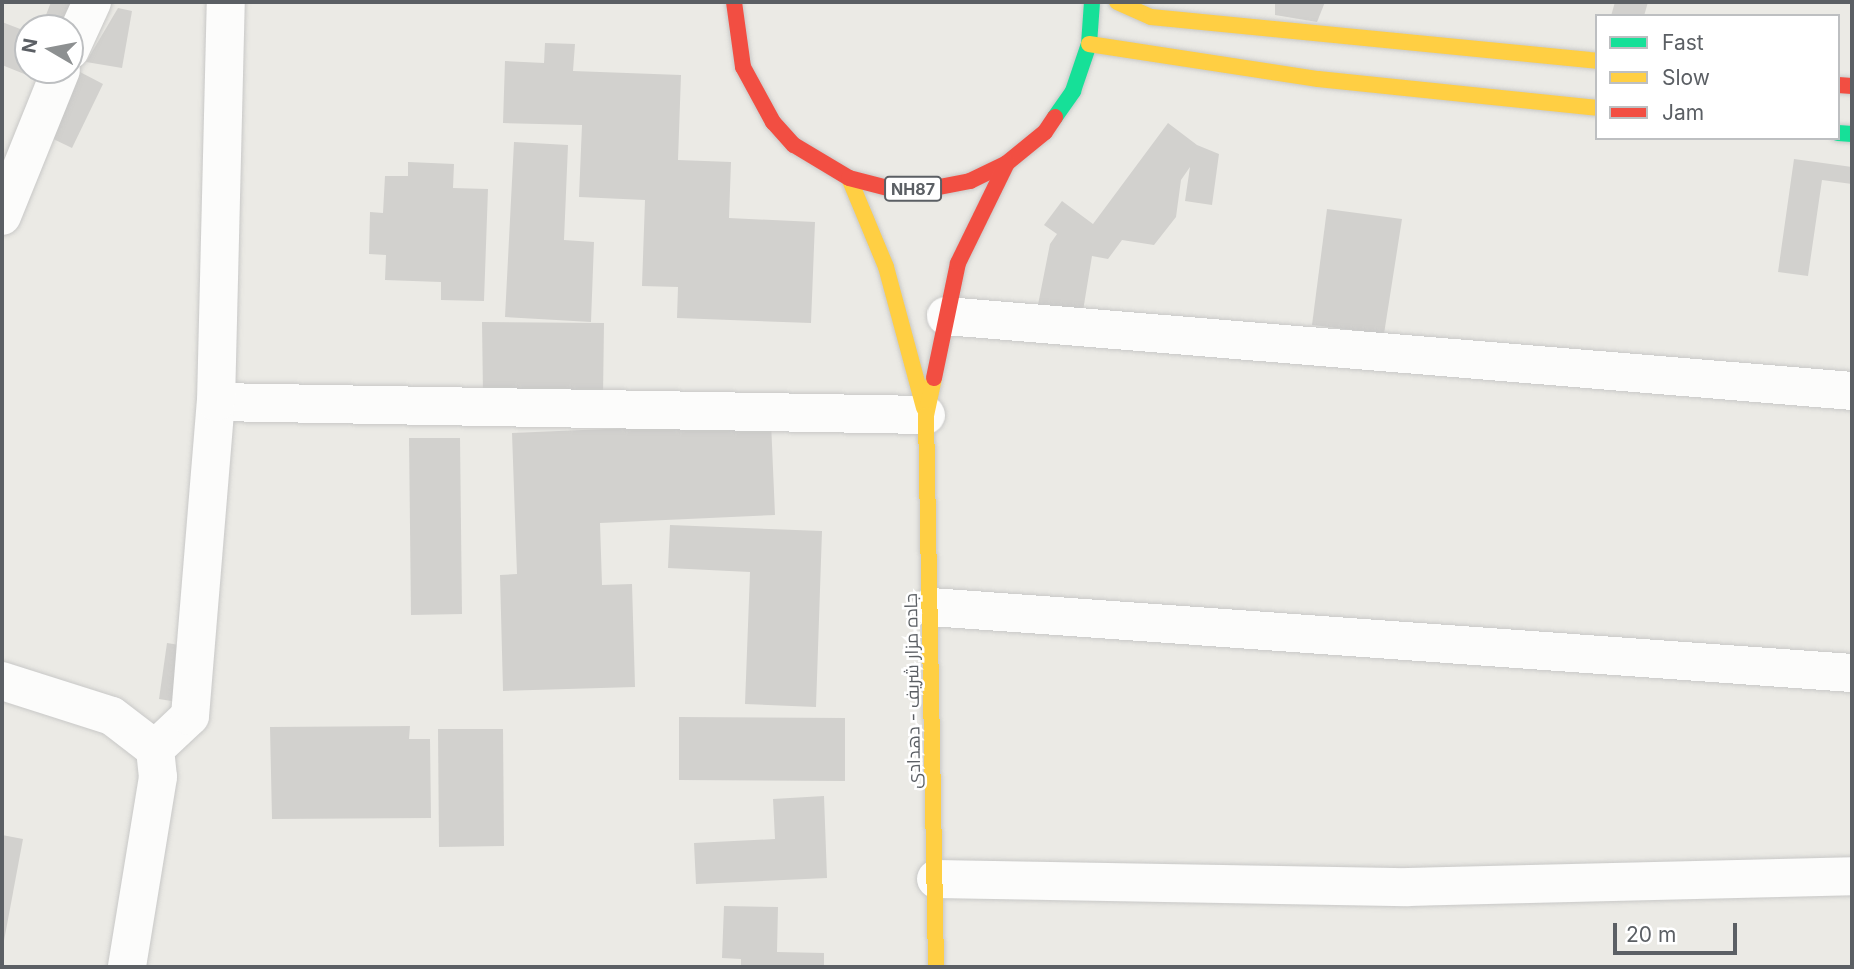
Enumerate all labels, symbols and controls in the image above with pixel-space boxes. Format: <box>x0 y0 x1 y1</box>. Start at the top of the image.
north arrow <box>14 14 84 84</box>
legend <box>1595 14 1840 140</box>
text: Fast <box>1662 30 1704 55</box>
text: N <box>17 36 42 55</box>
text: Slow <box>1662 65 1710 90</box>
text: Jam <box>1662 100 1704 125</box>
road number: NH87 <box>883 176 943 202</box>
street label: جاده مزار شریف - دهدادی <box>900 593 926 789</box>
scale bar <box>1616 909 1740 953</box>
text: 20 m <box>1626 922 1676 947</box>

